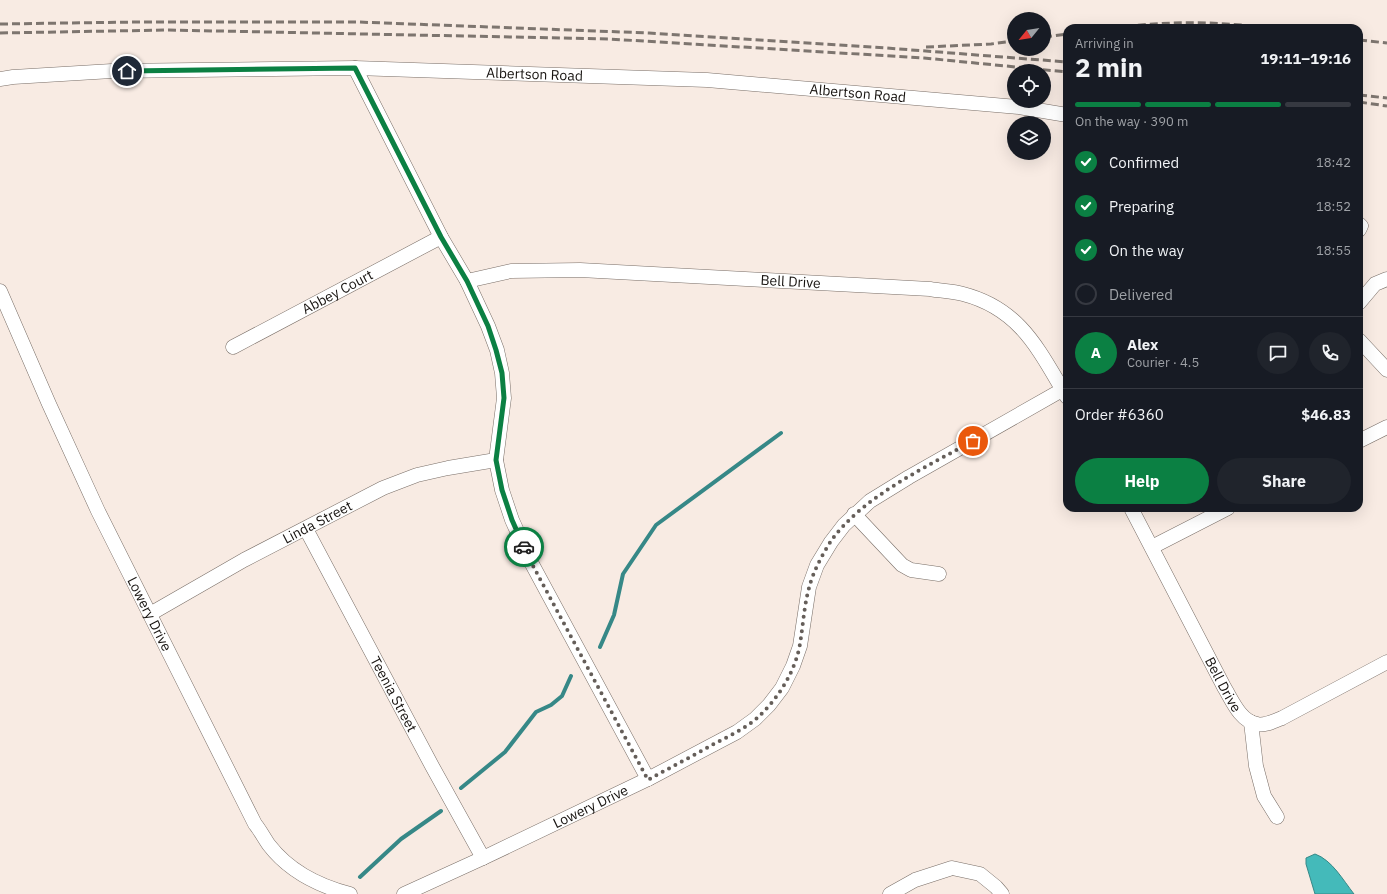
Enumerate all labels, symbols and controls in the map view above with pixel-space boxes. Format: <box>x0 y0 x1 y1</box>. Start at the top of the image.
north arrow <box>1007 12 1051 56</box>
map controls <box>1007 12 1051 160</box>
text: Arriving in <box>1075 35 1134 52</box>
text: 19:11–19:16 <box>1260 49 1351 68</box>
text: 2 min <box>1075 50 1143 84</box>
pin <box>110 54 144 88</box>
icon: home <box>116 60 138 82</box>
street label: Albertson Road <box>486 63 583 85</box>
button: locate <box>1007 64 1051 108</box>
street label: Albertson Road <box>809 80 907 106</box>
text: On the way · 390 m <box>1075 113 1188 130</box>
button: layers <box>1007 116 1051 160</box>
icon: check <box>1075 151 1097 173</box>
text: Confirmed <box>1109 153 1179 172</box>
text: 18:42 <box>1316 154 1351 171</box>
icon: check <box>1075 195 1097 217</box>
text: Preparing <box>1109 197 1174 216</box>
text: 18:52 <box>1316 198 1351 215</box>
icon: check <box>1075 239 1097 261</box>
text: On the way <box>1109 241 1184 260</box>
text: 18:55 <box>1316 242 1351 259</box>
street label: Abbey Court <box>299 266 376 318</box>
street label: Bell Drive <box>760 271 821 292</box>
text: Delivered <box>1109 285 1173 304</box>
button: chat <box>1257 332 1299 374</box>
button: phone <box>1309 332 1351 374</box>
text: Alex <box>1127 335 1158 354</box>
text: A <box>1091 343 1101 362</box>
text: Courier · 4.5 <box>1127 354 1199 371</box>
text: Order #6360 <box>1075 405 1164 424</box>
text: $46.83 <box>1301 405 1351 424</box>
pin <box>956 424 990 458</box>
icon: bag <box>962 430 984 452</box>
button: Help <box>1075 458 1209 504</box>
button: Share <box>1217 458 1351 504</box>
street label: Linda Street <box>280 497 355 547</box>
courier <box>504 527 544 567</box>
icon: car <box>513 536 535 558</box>
street label: Lowery Drive <box>123 574 176 655</box>
street label: Teenia Street <box>366 653 421 735</box>
street label: Bell Drive <box>1201 654 1246 716</box>
street label: Lowery Drive <box>550 781 631 832</box>

